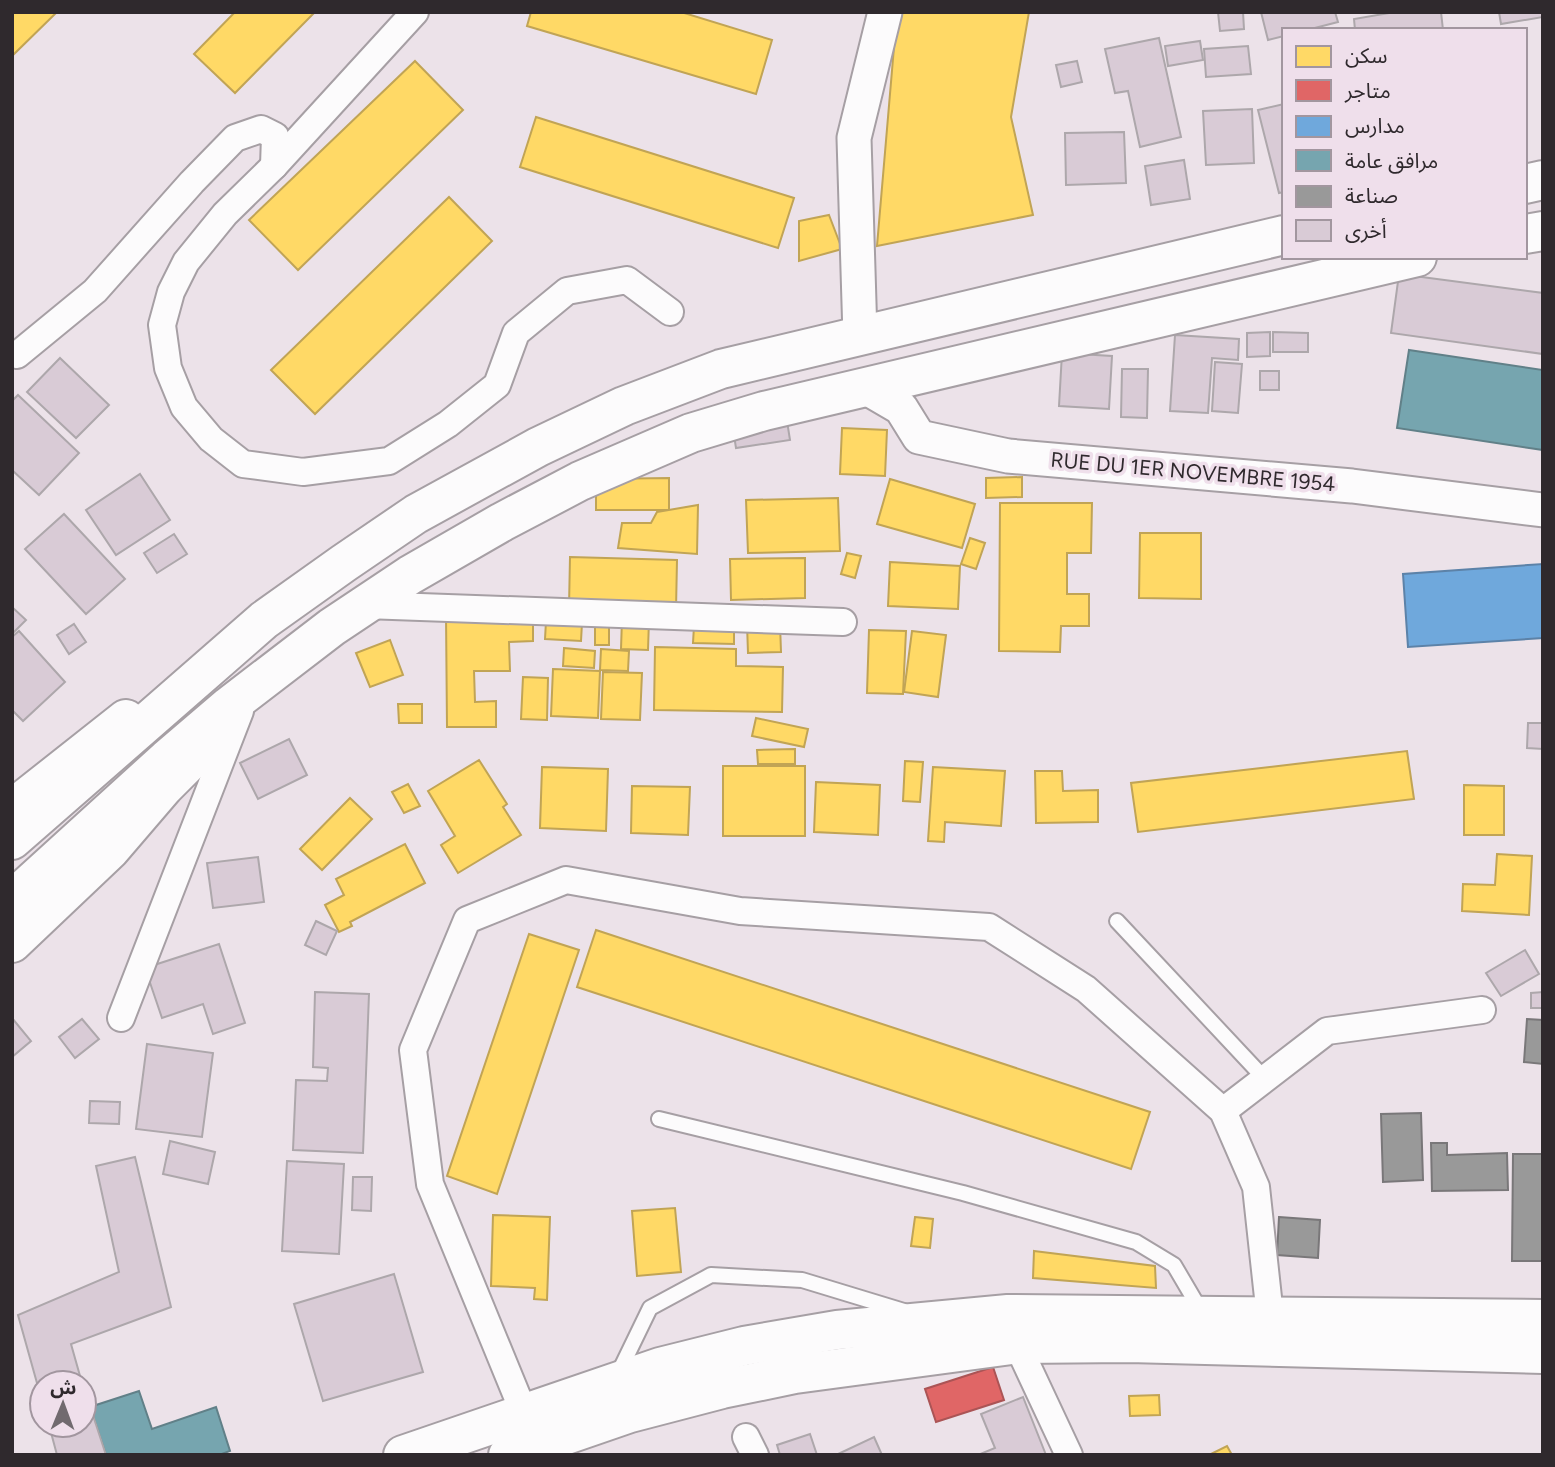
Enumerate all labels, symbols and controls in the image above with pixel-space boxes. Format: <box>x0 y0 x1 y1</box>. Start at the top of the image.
legend <box>1282 28 1527 259</box>
text: سكن <box>1345 43 1387 68</box>
text: متاجر <box>1344 78 1391 103</box>
text: مدارس <box>1345 113 1405 138</box>
text: مرافق عامة <box>1345 148 1438 174</box>
text: صناعة <box>1345 183 1398 208</box>
text: أخرى <box>1345 218 1387 243</box>
street label: RUE DU 1ER NOVEMBRE 1954 <box>1050 447 1337 496</box>
north arrow <box>28 1369 98 1439</box>
text: ش <box>50 1376 77 1399</box>

